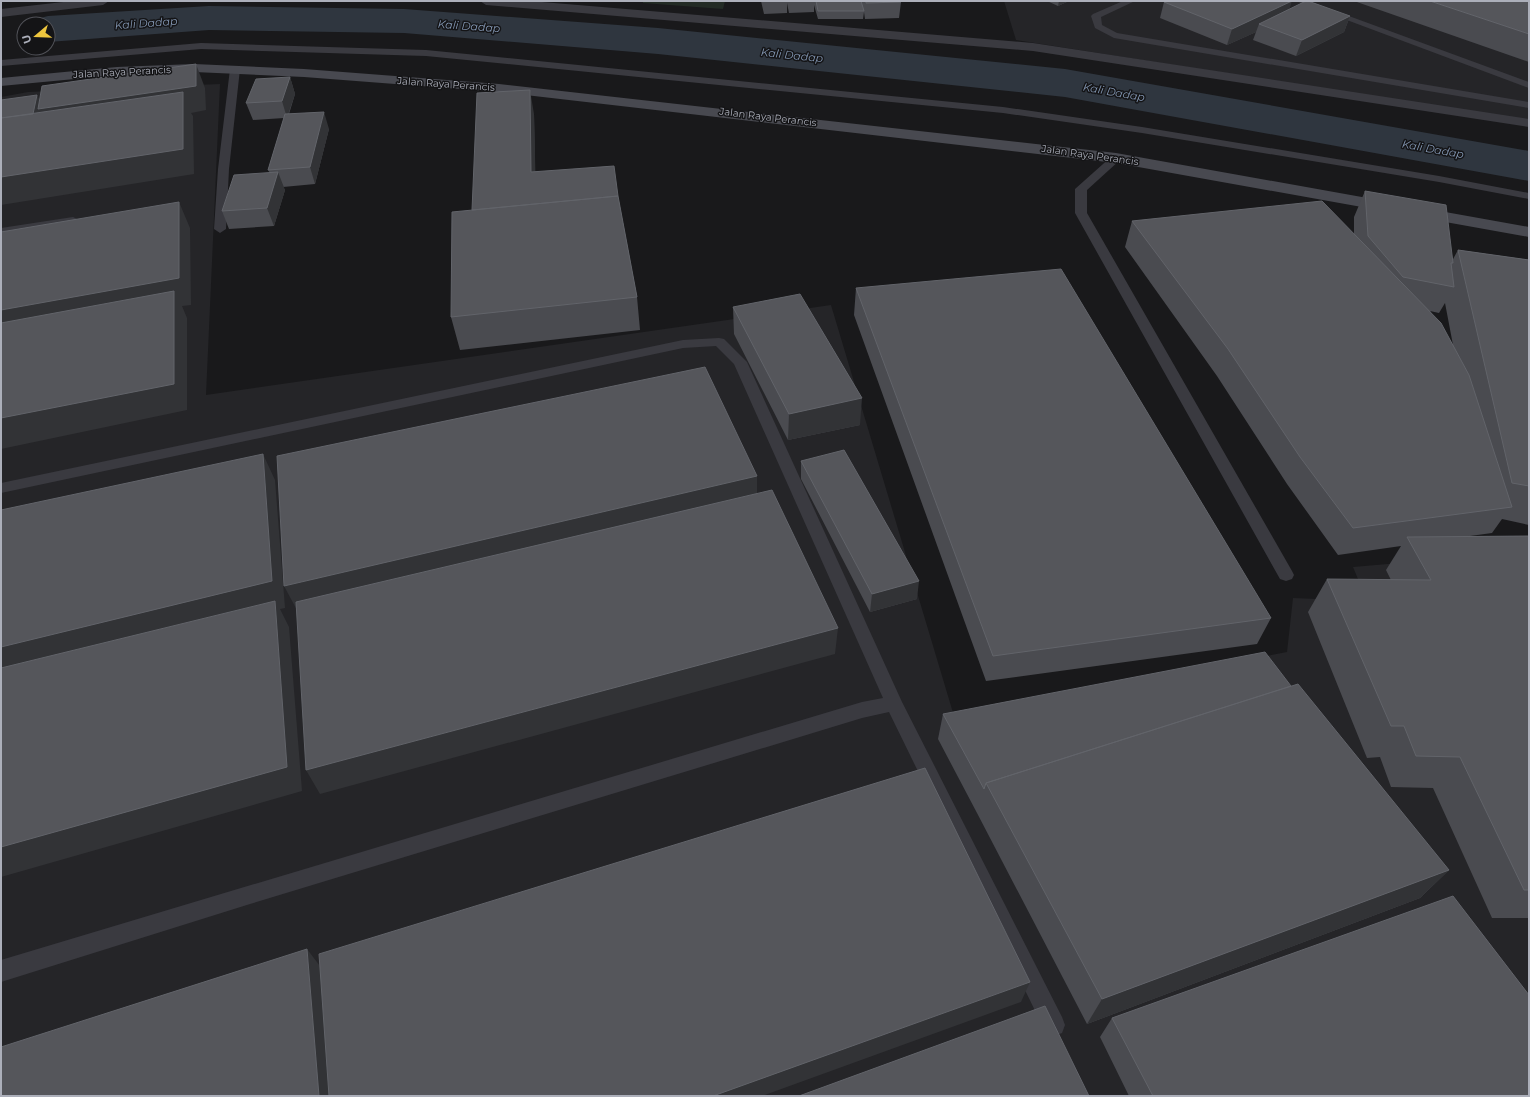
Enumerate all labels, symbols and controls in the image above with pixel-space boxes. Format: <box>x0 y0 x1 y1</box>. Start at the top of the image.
water label: Kali Dadap <box>114 14 178 32</box>
north arrow <box>16 16 56 56</box>
water label: Kali Dadap <box>437 17 501 35</box>
text: U <box>19 33 35 46</box>
water label: Kali Dadap <box>760 45 824 65</box>
street label: Jalan Raya Perancis <box>72 63 171 81</box>
street label: Jalan Raya Perancis <box>396 74 495 94</box>
water label: Kali Dadap <box>1082 80 1146 104</box>
street label: Jalan Raya Perancis <box>718 104 818 129</box>
water label: Kali Dadap <box>1401 137 1465 161</box>
street label: Jalan Raya Perancis <box>1040 142 1140 168</box>

